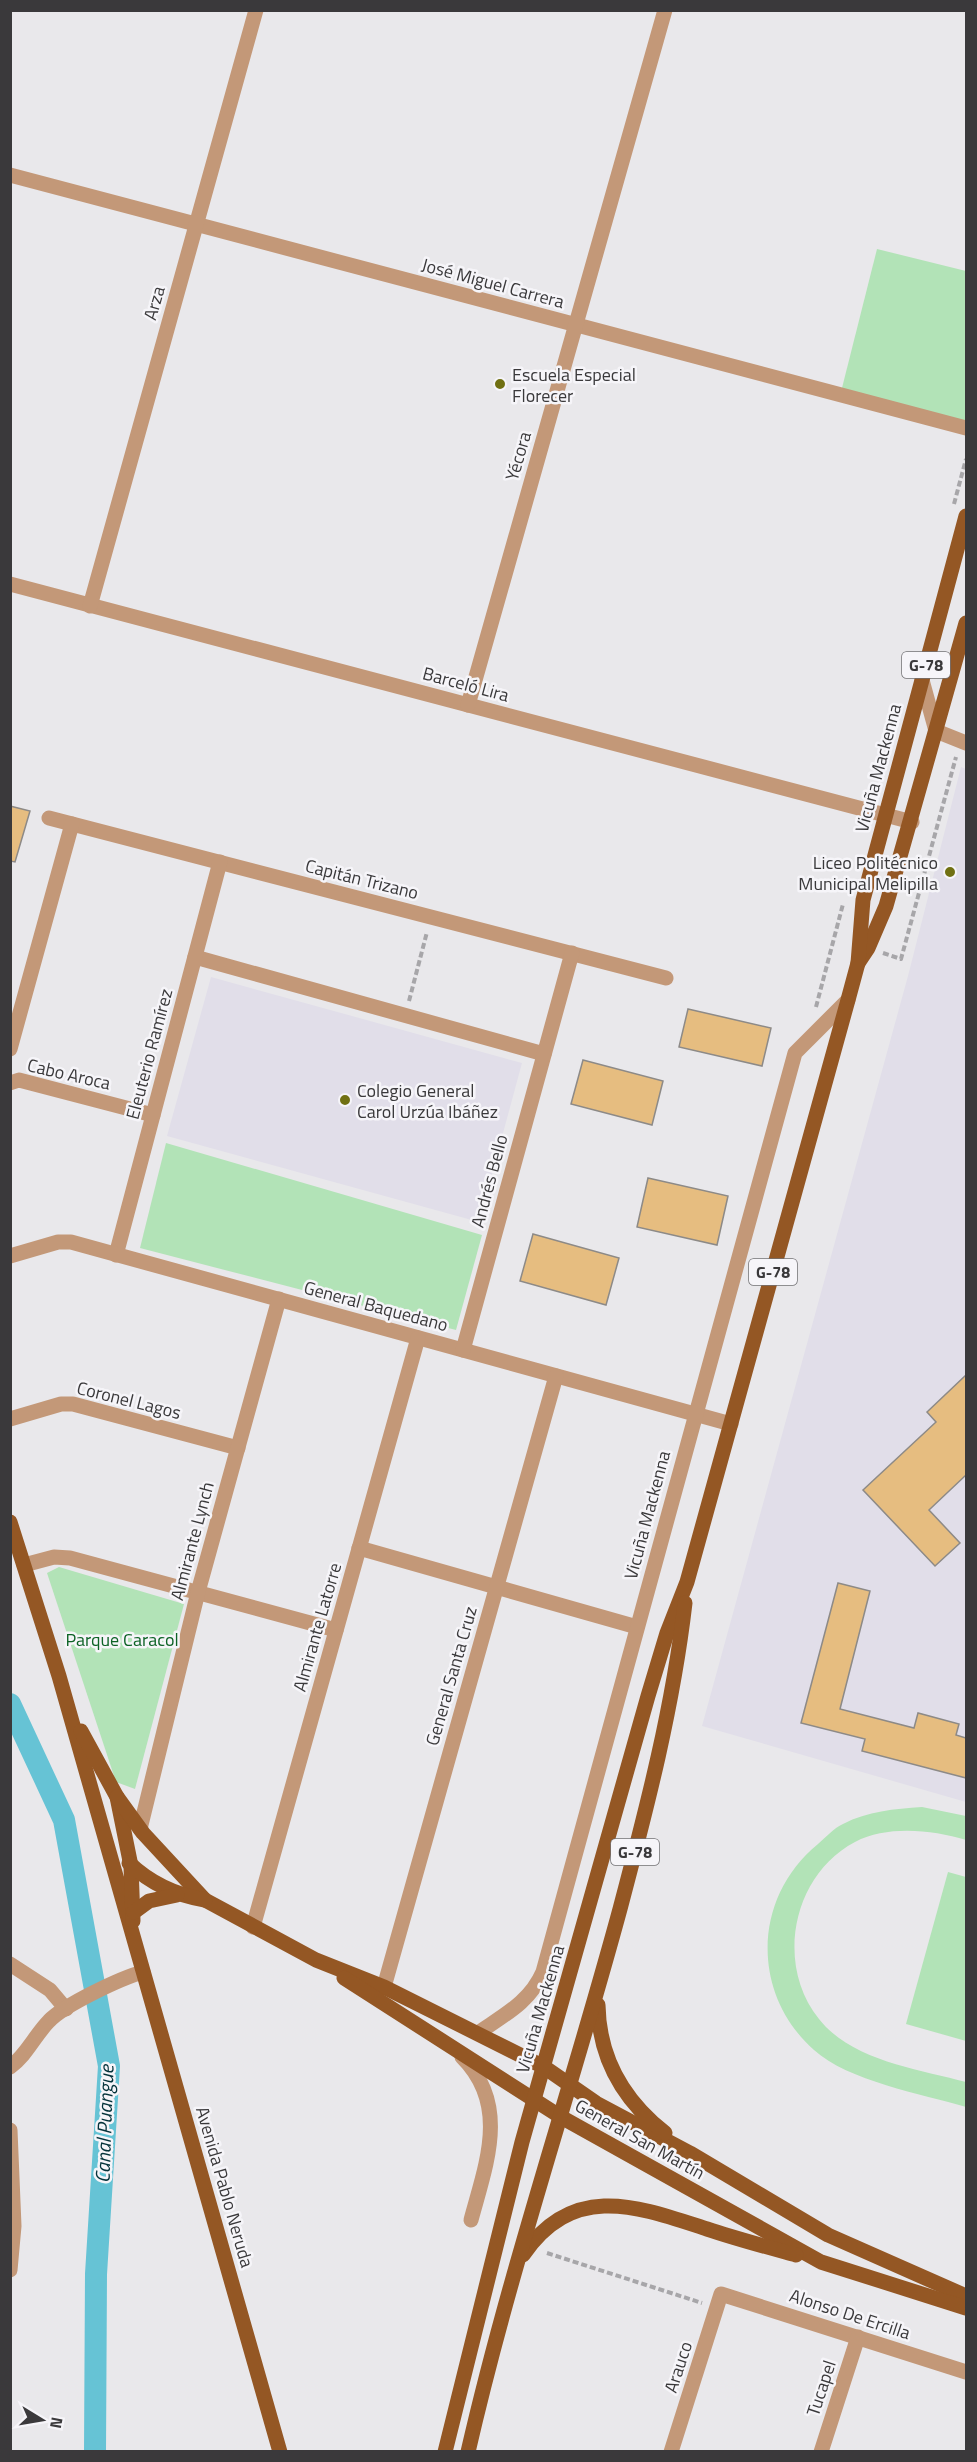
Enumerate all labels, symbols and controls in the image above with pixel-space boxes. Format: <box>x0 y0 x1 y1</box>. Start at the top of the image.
street label: José Miguel Carrera <box>419 251 567 315</box>
street label: Arza <box>136 283 172 323</box>
place label: Escuela Especial Florecer <box>512 361 636 409</box>
marker: Escuela Especial Florecer <box>493 377 507 391</box>
street label: Yécora <box>498 428 538 484</box>
road number: G-78 <box>902 652 950 678</box>
street label: Barceló Lira <box>420 660 512 708</box>
street label: Vicuña Mackenna <box>848 701 908 835</box>
place label: Liceo Politécnico Municipal Melipilla <box>798 849 938 897</box>
street label: Capitán Trizano <box>303 852 421 906</box>
marker: Liceo Politécnico Municipal Melipilla <box>943 865 957 879</box>
street label: Eleuterio Ramírez <box>119 986 179 1122</box>
street label: Cabo Aroca <box>25 1051 113 1097</box>
place label: Colegio General Carol Urzúa Ibáñez <box>357 1077 498 1125</box>
marker: Colegio General Carol Urzúa Ibáñez <box>338 1093 352 1107</box>
street label: Andrés Bello <box>464 1131 514 1231</box>
road number: G-78 <box>749 1259 797 1285</box>
street label: General Baquedano <box>301 1274 451 1338</box>
street label: Coronel Lagos <box>74 1374 184 1426</box>
street label: Vicuña Mackenna <box>617 1448 677 1582</box>
street label: Almirante Lynch <box>163 1479 221 1603</box>
street label: Almirante Latorre <box>286 1559 348 1695</box>
street label: General Santa Cruz <box>418 1603 484 1749</box>
park label: Parque Caracol <box>65 1626 179 1653</box>
road number: G-78 <box>611 1839 659 1865</box>
street label: Vicuña Mackenna <box>509 1942 571 2076</box>
water label: Canal Puangue <box>86 2063 122 2183</box>
street label: General San Martín <box>570 2092 710 2186</box>
street label: Avenida Pablo Neruda <box>189 2103 261 2271</box>
street label: Alonso De Ercilla <box>786 2282 914 2346</box>
street label: Arauco <box>657 2338 699 2396</box>
street label: Tucapel <box>799 2357 843 2419</box>
north arrow <box>12 2390 72 2450</box>
text: N <box>44 2415 70 2431</box>

